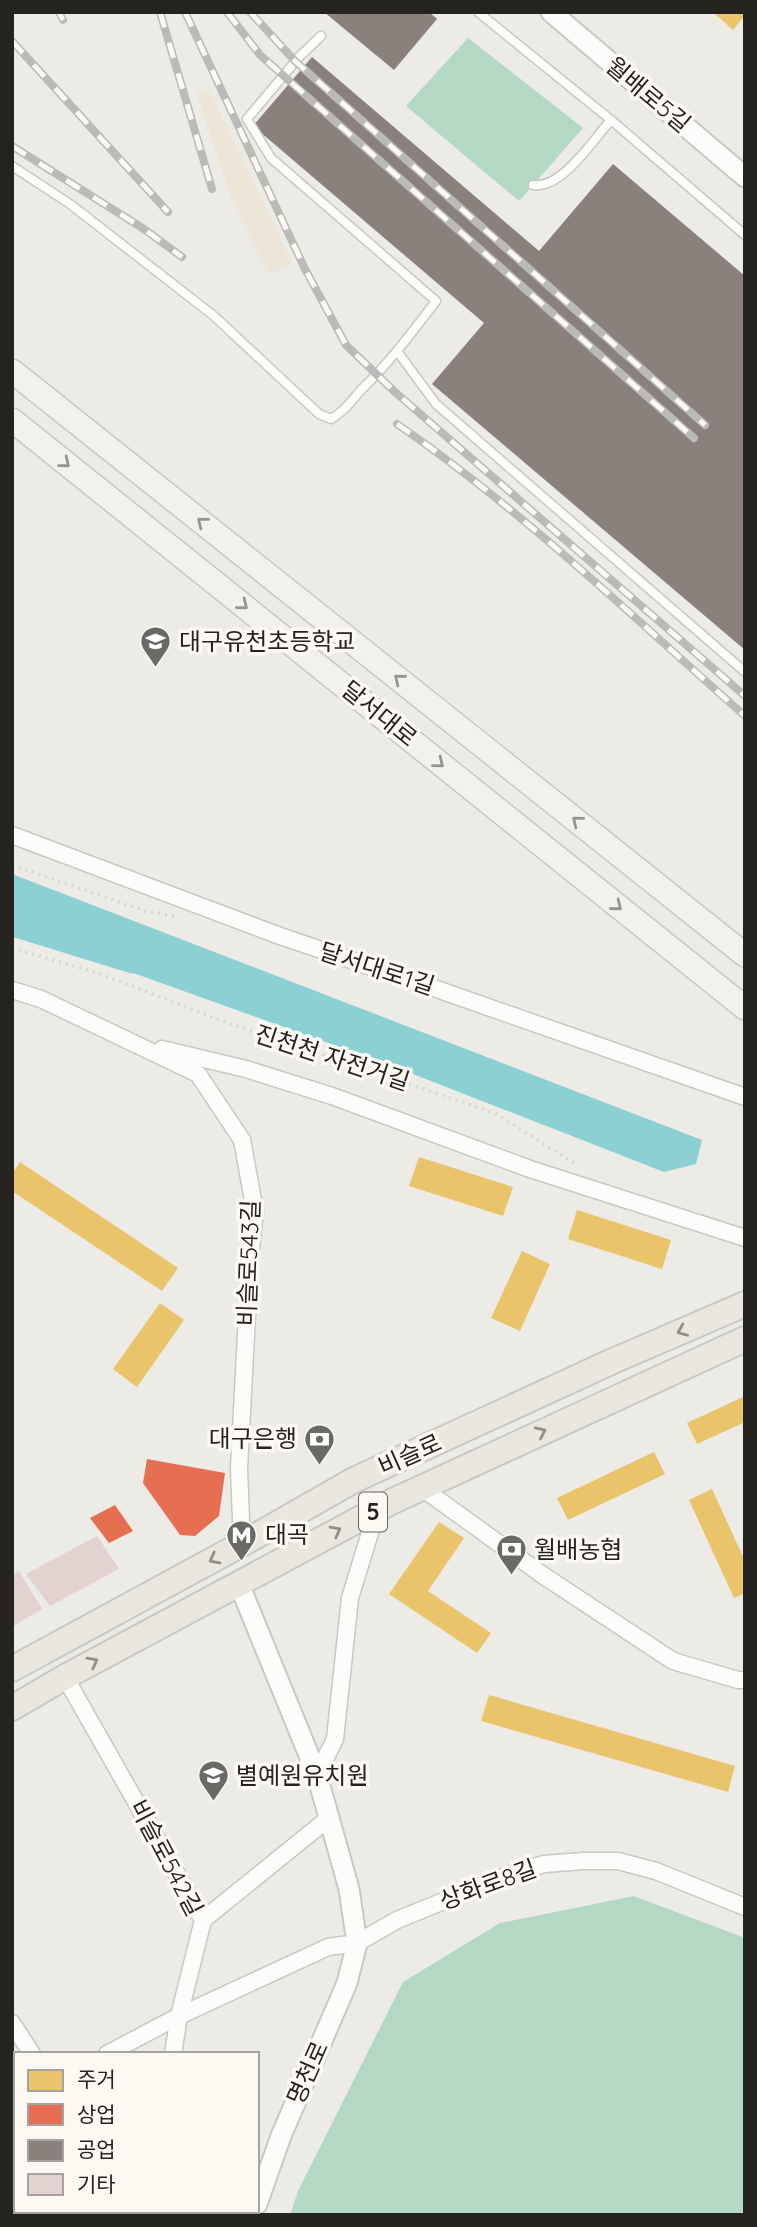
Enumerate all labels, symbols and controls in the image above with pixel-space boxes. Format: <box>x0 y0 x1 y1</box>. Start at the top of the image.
street label: 월배로5길 <box>600 50 697 138</box>
one-way arrow <box>57 455 70 467</box>
one-way arrow <box>197 518 210 530</box>
one-way arrow <box>235 597 247 610</box>
school or university icon: 대구유천초등학교 <box>139 625 173 669</box>
place label: 대구유천초등학교 <box>179 626 356 656</box>
street label: 달서대로 <box>336 674 423 753</box>
one-way arrow <box>394 675 407 687</box>
one-way arrow <box>431 755 444 767</box>
one-way arrow <box>572 817 585 829</box>
one-way arrow <box>609 897 621 910</box>
street label: 달서대로1길 <box>316 935 439 1001</box>
street label: 진천천 자전거길 <box>251 1018 414 1096</box>
street label: 비슬로543길 <box>231 1199 265 1327</box>
one-way arrow <box>677 1323 689 1337</box>
bank icon: 대구은행 <box>303 1422 337 1466</box>
place label: 대구은행 <box>209 1423 297 1453</box>
street label: 비슬로 <box>373 1427 446 1481</box>
one-way arrow <box>534 1427 546 1441</box>
road number: 5 <box>359 1492 387 1532</box>
metro station icon: 대곡 <box>225 1518 259 1562</box>
place label: 대곡 <box>265 1519 309 1549</box>
one-way arrow <box>329 1526 341 1540</box>
bank icon: 월배농협 <box>494 1533 528 1577</box>
place label: 월배농협 <box>534 1534 622 1564</box>
one-way arrow <box>208 1551 221 1564</box>
one-way arrow <box>86 1657 98 1670</box>
school or university icon: 별예원유치원 <box>196 1759 230 1803</box>
place label: 별예원유치원 <box>236 1760 368 1790</box>
street label: 비슬로542길 <box>124 1794 210 1921</box>
street label: 상화로8길 <box>435 1853 540 1915</box>
street label: 명천로 <box>280 2036 334 2109</box>
legend <box>14 2052 259 2213</box>
text: 주거 <box>77 2066 116 2092</box>
text: 상업 <box>77 2101 116 2127</box>
text: 공업 <box>77 2136 116 2162</box>
text: 기타 <box>77 2171 116 2197</box>

